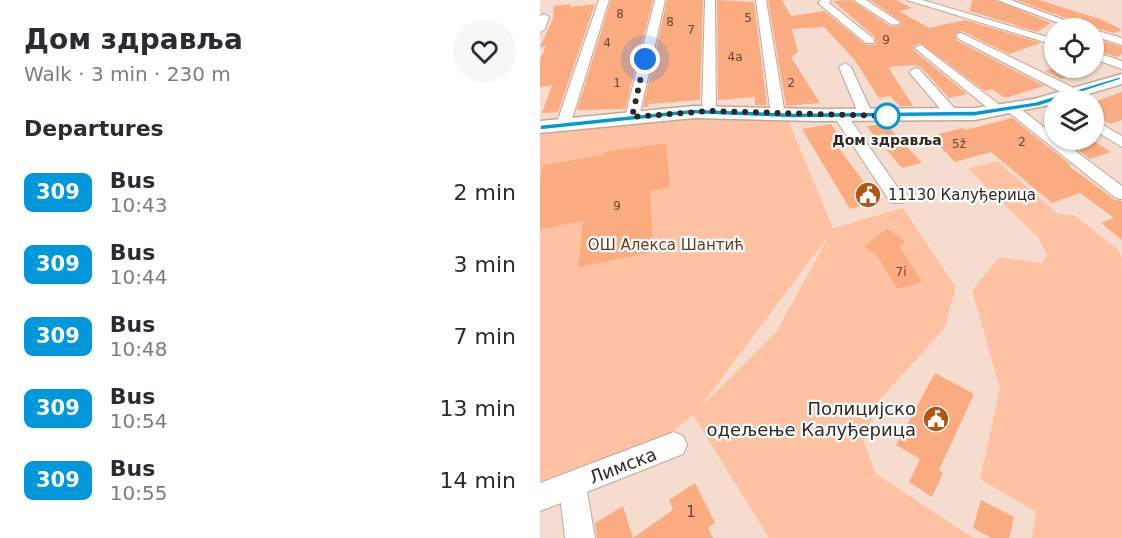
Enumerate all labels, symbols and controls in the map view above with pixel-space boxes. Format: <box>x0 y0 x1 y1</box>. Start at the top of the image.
house number: 8 <box>616 7 624 21</box>
house number: 5 <box>744 11 752 25</box>
house number: 8 <box>666 15 674 29</box>
map controls <box>1044 18 1104 150</box>
button: locate <box>1044 18 1104 78</box>
button: heart <box>453 20 516 83</box>
text: Дом здравља <box>24 23 243 56</box>
house number: 7 <box>687 23 695 37</box>
house number: 9 <box>882 33 890 47</box>
house number: 4 <box>603 36 611 50</box>
your location <box>630 44 660 74</box>
house number: 4a <box>728 50 743 64</box>
text: Walk · 3 min · 230 m <box>24 62 231 86</box>
house number: 1 <box>613 76 621 90</box>
house number: 2 <box>787 76 795 90</box>
button: layers <box>1044 90 1104 150</box>
marker: Дом здравља <box>874 103 900 129</box>
text: Departures <box>24 116 164 141</box>
place label: Дом здравља <box>832 132 942 148</box>
house number: 2 <box>1018 135 1026 149</box>
house number: 5ž <box>952 137 966 151</box>
text: Bus <box>110 168 155 193</box>
text: 309 <box>36 180 80 204</box>
text: 2 min <box>454 180 516 205</box>
public building icon: 11130 Калуђерица <box>853 180 883 210</box>
place label: 11130 Калуђерица <box>888 186 1036 204</box>
text: 10:43 <box>110 193 167 217</box>
house number: 9 <box>613 199 621 213</box>
park label: ОШ Алекса Шантић <box>588 236 744 254</box>
text: Bus <box>110 240 155 265</box>
text: 309 <box>36 252 80 276</box>
text: 3 min <box>454 252 516 277</box>
text: 10:44 <box>110 265 167 289</box>
house number: 7i <box>896 265 906 279</box>
text: Bus <box>110 312 155 337</box>
text: 309 <box>36 324 80 348</box>
text: 7 min <box>454 324 516 349</box>
text: 10:48 <box>110 337 167 361</box>
text: Bus <box>110 384 155 409</box>
text: 309 <box>36 396 80 420</box>
text: 13 min <box>440 396 516 421</box>
place label: Полицијско одељење Калуђерица <box>706 398 916 440</box>
public building icon: Полицијско одељење Калуђерица <box>921 404 951 434</box>
text: 10:54 <box>110 409 167 433</box>
street label: Лимска <box>586 443 660 488</box>
text: Bus <box>110 456 155 481</box>
text: 309 <box>36 468 80 492</box>
text: 14 min <box>440 468 516 493</box>
text: 10:55 <box>110 481 167 505</box>
house number: 1 <box>686 503 696 521</box>

